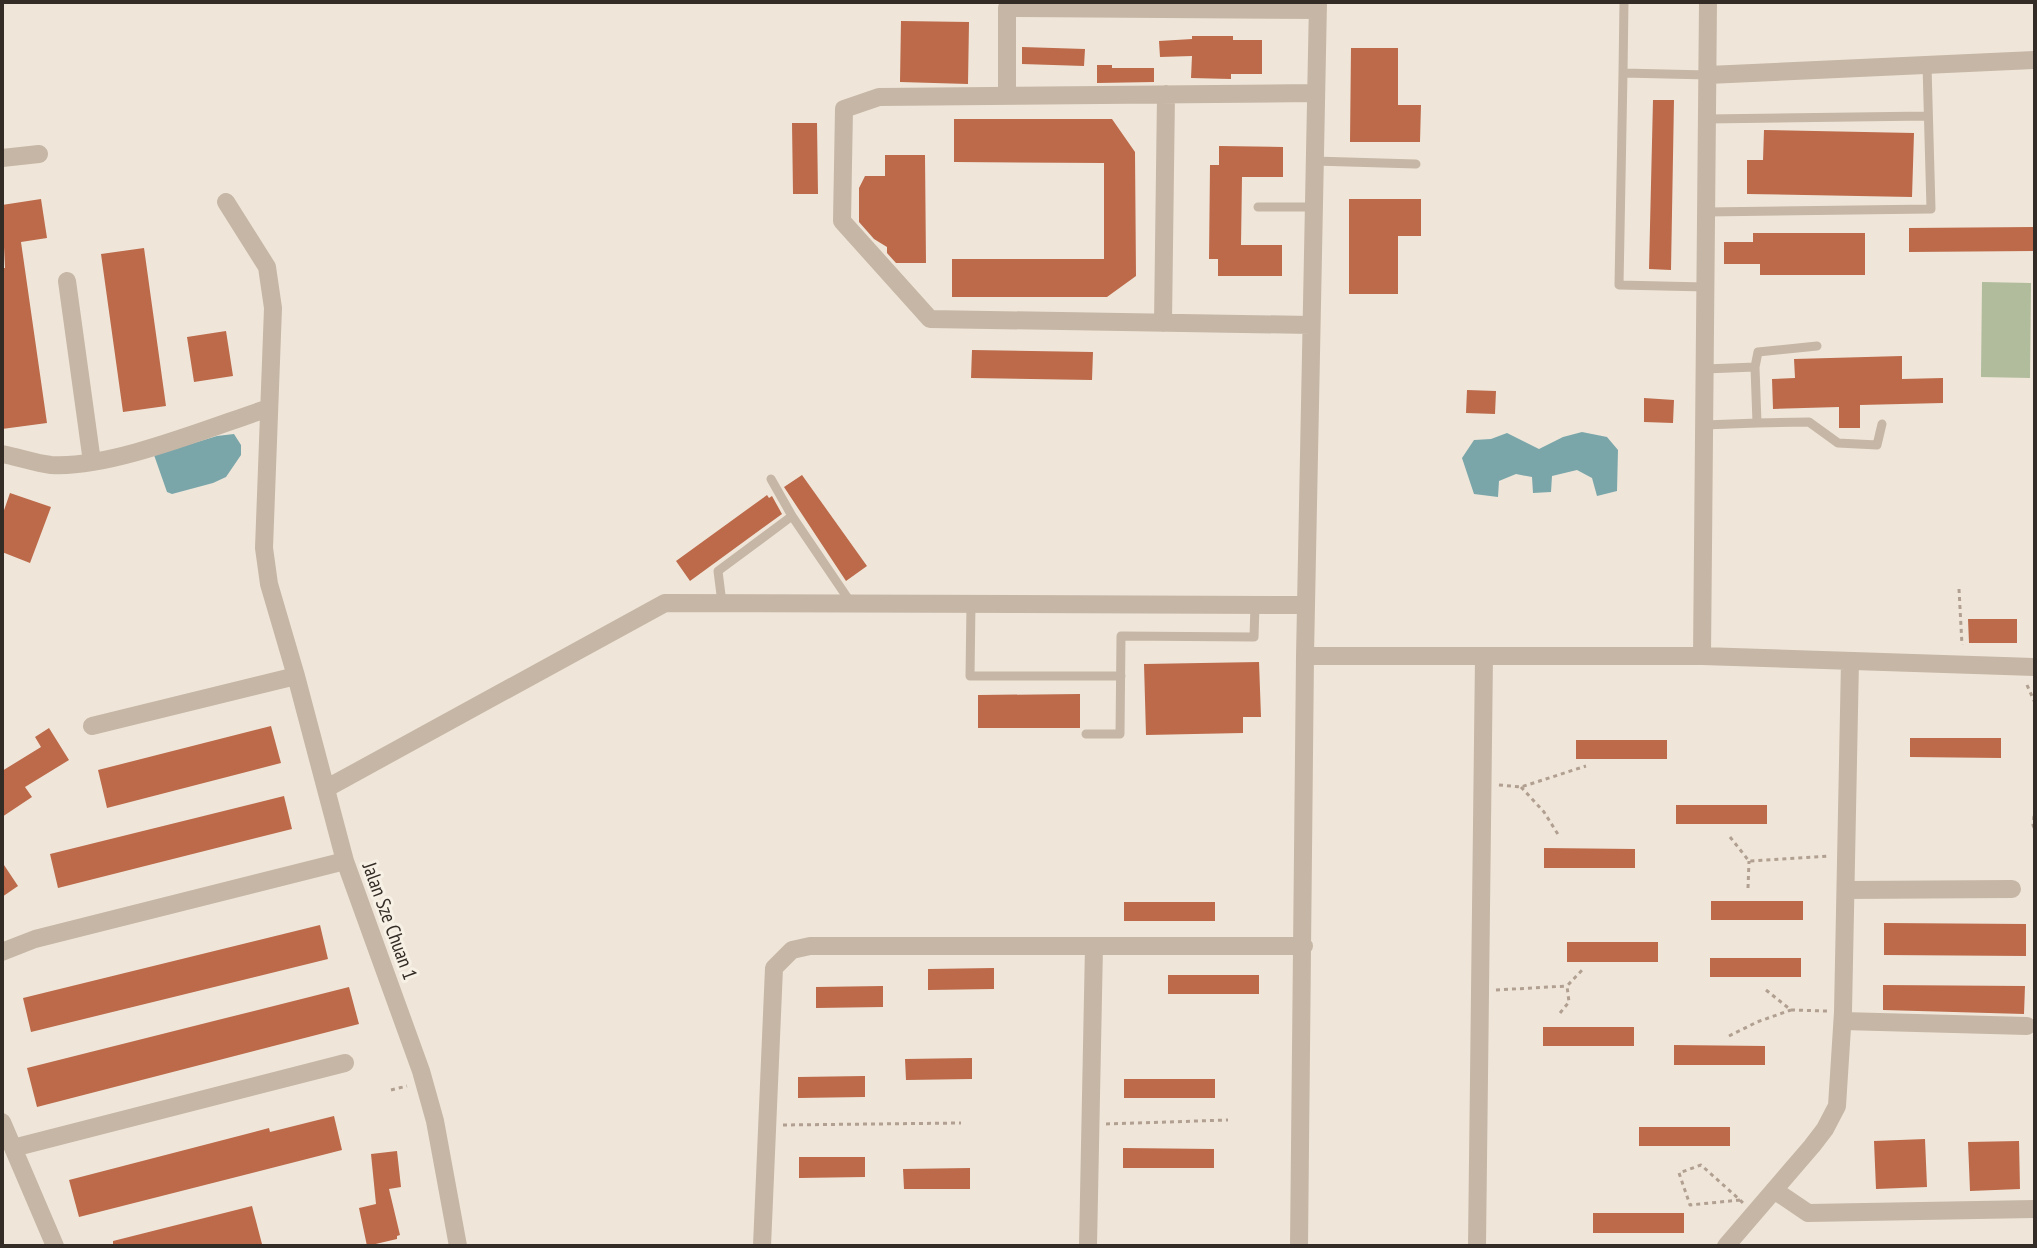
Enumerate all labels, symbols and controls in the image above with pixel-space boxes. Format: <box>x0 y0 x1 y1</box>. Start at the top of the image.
street label: Jalan Sze Chuan 1 <box>356 858 423 983</box>

